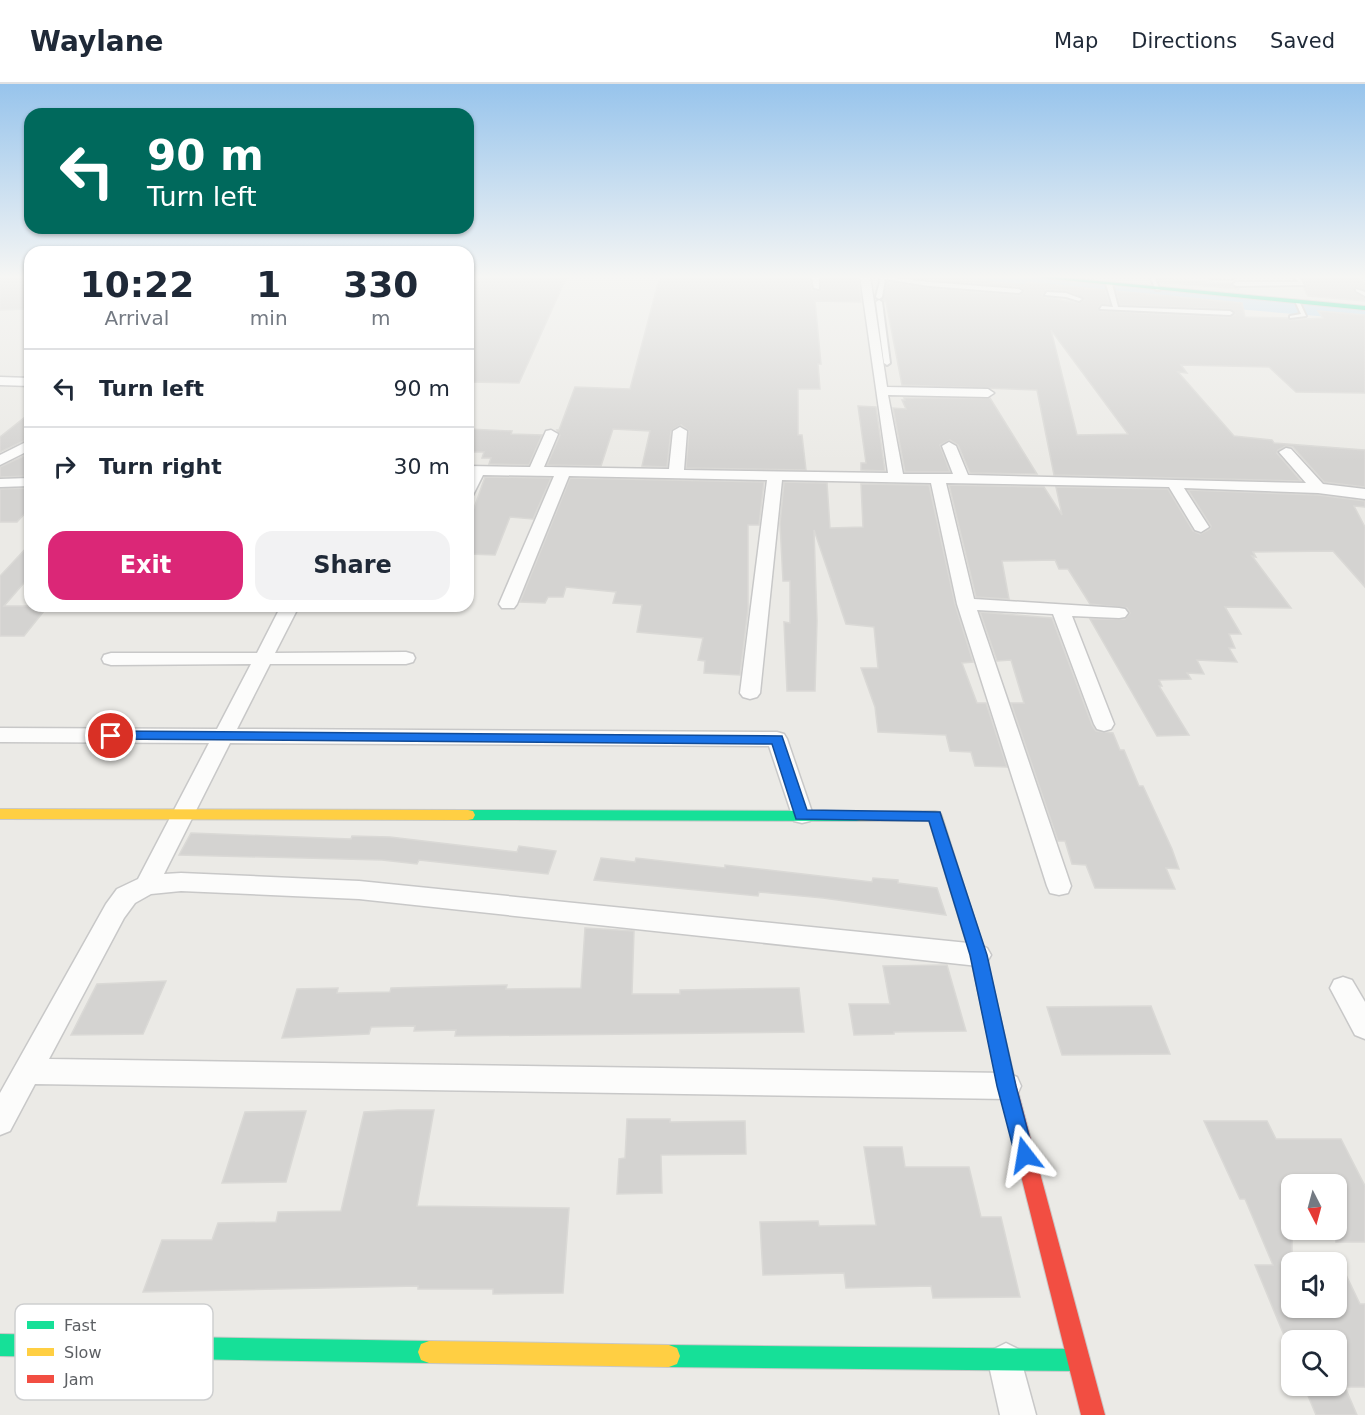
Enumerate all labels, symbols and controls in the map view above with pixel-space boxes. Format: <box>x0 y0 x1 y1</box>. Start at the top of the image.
text: Waylane <box>30 25 164 58</box>
text: Map <box>1054 29 1098 53</box>
text: Directions <box>1131 29 1237 53</box>
text: Saved <box>1270 29 1335 53</box>
text: 90 m <box>147 131 264 180</box>
icon: left <box>48 132 126 210</box>
text: Turn left <box>147 181 257 212</box>
text: 10:22 <box>80 264 194 305</box>
text: 1 <box>256 264 281 305</box>
text: 330 <box>343 264 418 305</box>
text: Arrival <box>104 306 169 330</box>
text: min <box>250 306 288 330</box>
text: m <box>371 306 391 330</box>
icon: left <box>48 372 81 405</box>
text: Turn left <box>99 376 204 401</box>
text: 90 m <box>394 376 450 401</box>
icon: right <box>48 450 81 483</box>
text: Turn right <box>99 454 222 479</box>
text: 30 m <box>394 454 450 479</box>
button: Exit <box>48 531 243 600</box>
button: Share <box>255 531 450 600</box>
pin <box>85 710 136 761</box>
icon: arrive <box>94 719 127 752</box>
position arrow <box>993 1123 1057 1187</box>
north arrow <box>1281 1174 1347 1240</box>
map controls <box>1281 1174 1347 1396</box>
button: sound <box>1281 1252 1347 1318</box>
legend <box>15 1304 213 1400</box>
text: Fast <box>64 1316 96 1335</box>
button: search <box>1281 1330 1347 1396</box>
text: Slow <box>64 1343 101 1362</box>
text: Jam <box>63 1370 94 1389</box>

